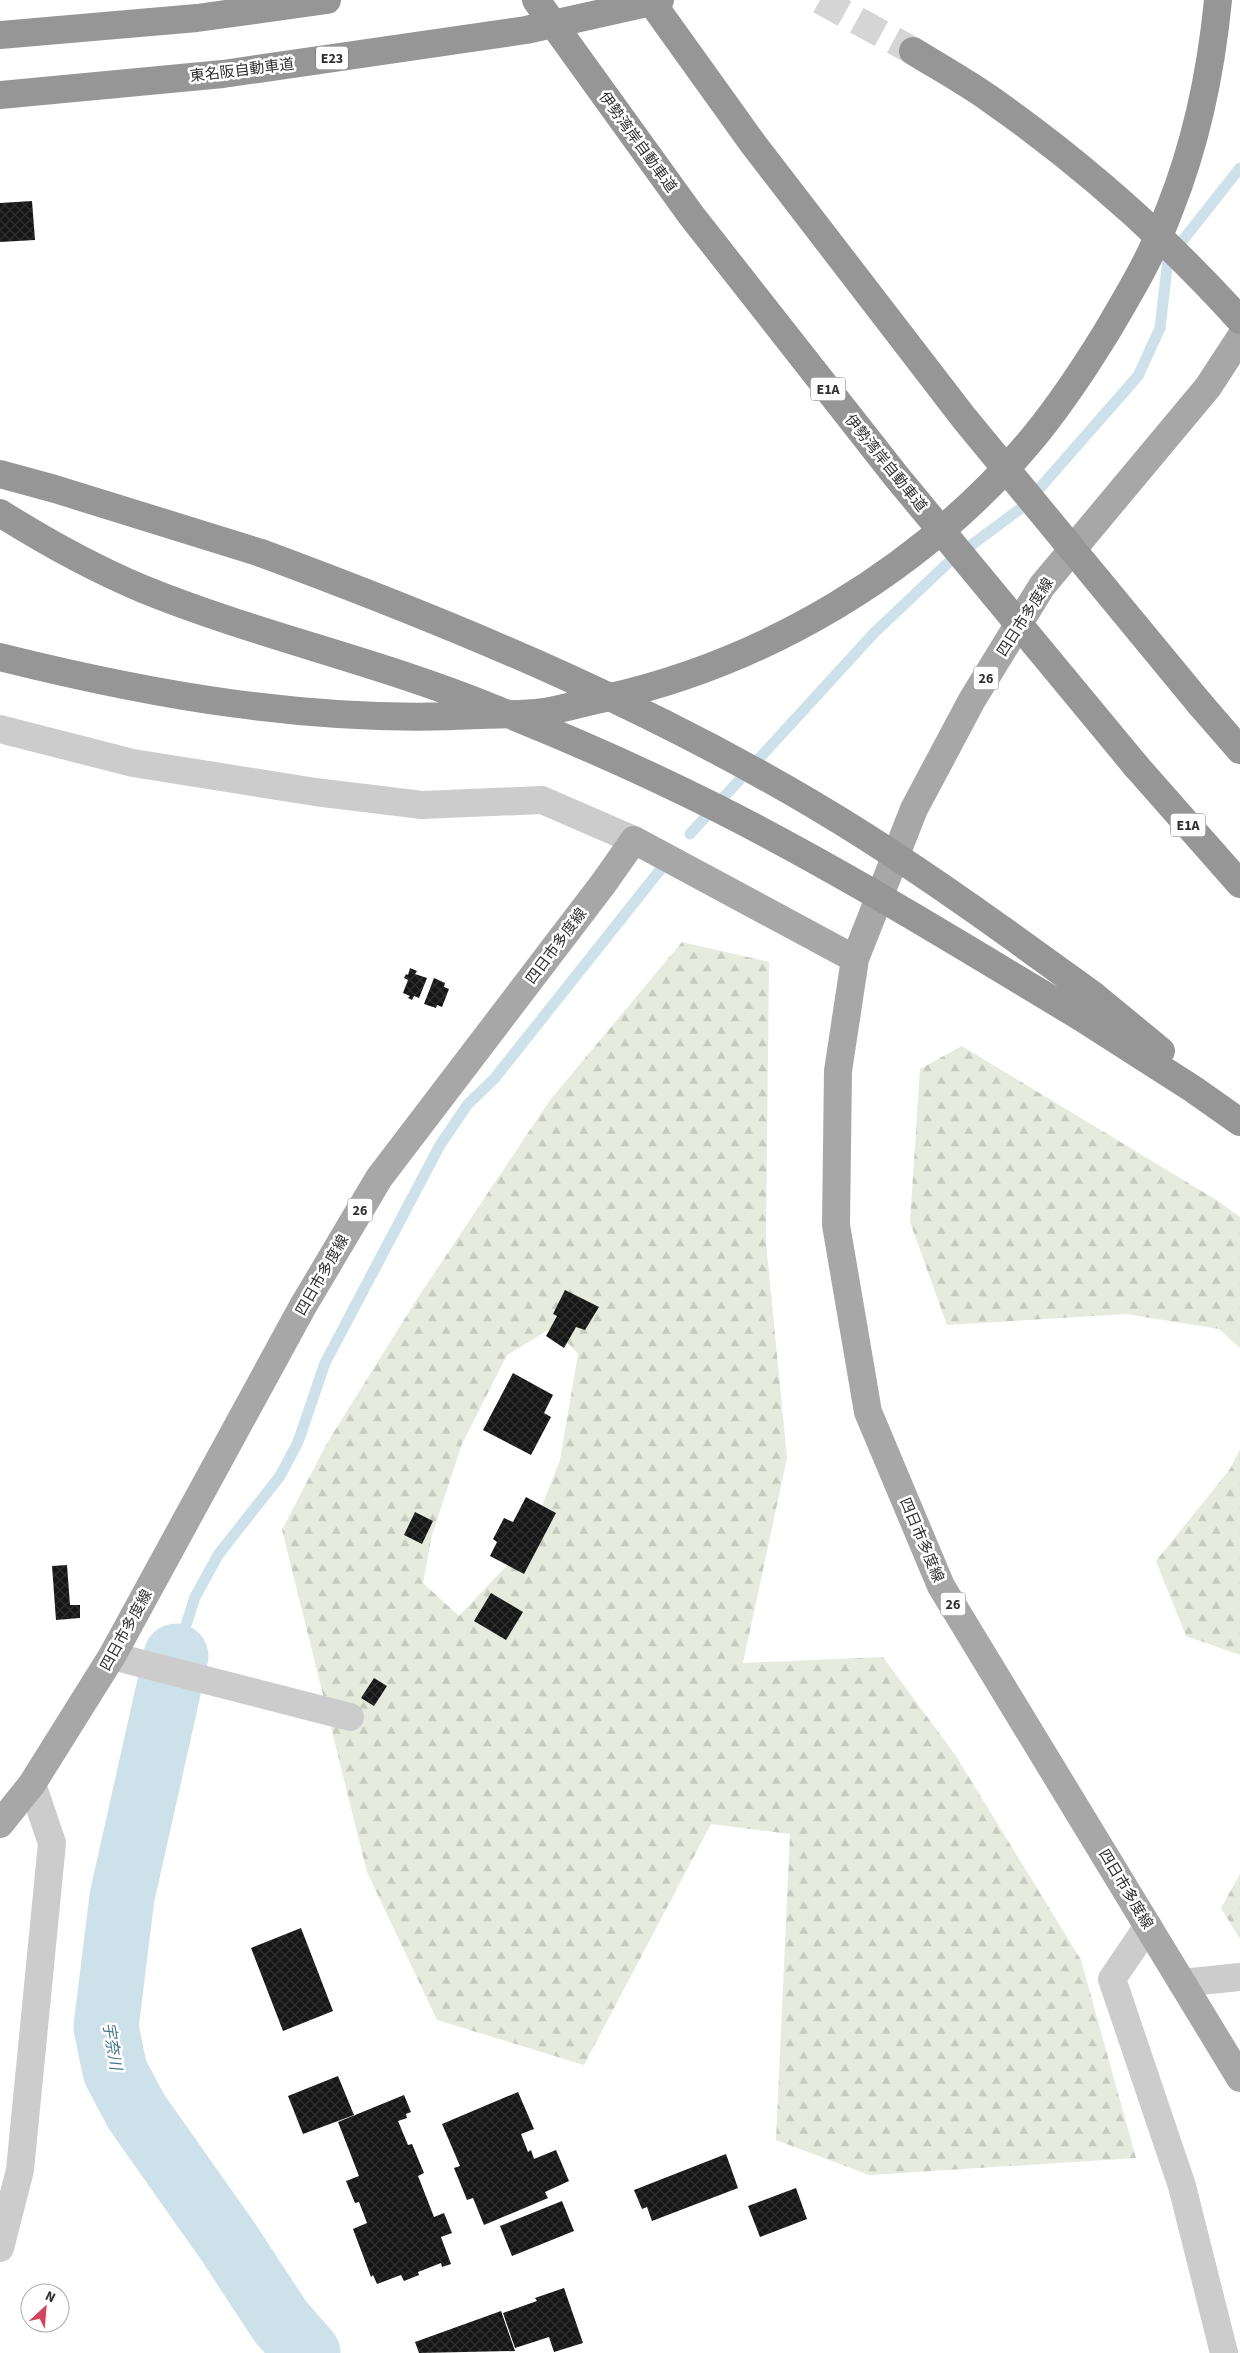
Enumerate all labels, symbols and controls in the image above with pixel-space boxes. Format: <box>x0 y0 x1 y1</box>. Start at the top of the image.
road number: E23 <box>316 46 348 70</box>
street label: 東名阪自動車道 <box>189 54 295 87</box>
street label: 伊勢湾岸自動車道 <box>594 88 681 197</box>
road number: E1A <box>810 378 846 400</box>
street label: 伊勢湾岸自動車道 <box>840 410 932 517</box>
street label: 四日市多度線 <box>992 574 1059 661</box>
road number: 26 <box>974 666 998 690</box>
road number: E1A <box>1170 814 1206 836</box>
street label: 四日市多度線 <box>521 904 592 989</box>
road number: 26 <box>348 1198 372 1222</box>
street label: 四日市多度線 <box>291 1231 354 1319</box>
street label: 四日市多度線 <box>894 1495 949 1586</box>
street label: 四日市多度線 <box>95 1586 157 1675</box>
road number: 26 <box>940 1592 966 1616</box>
street label: 四日市多度線 <box>1093 1845 1158 1933</box>
water label: 宇奈川 <box>97 2021 127 2074</box>
north arrow <box>20 2283 70 2333</box>
text: N <box>42 2286 59 2308</box>

